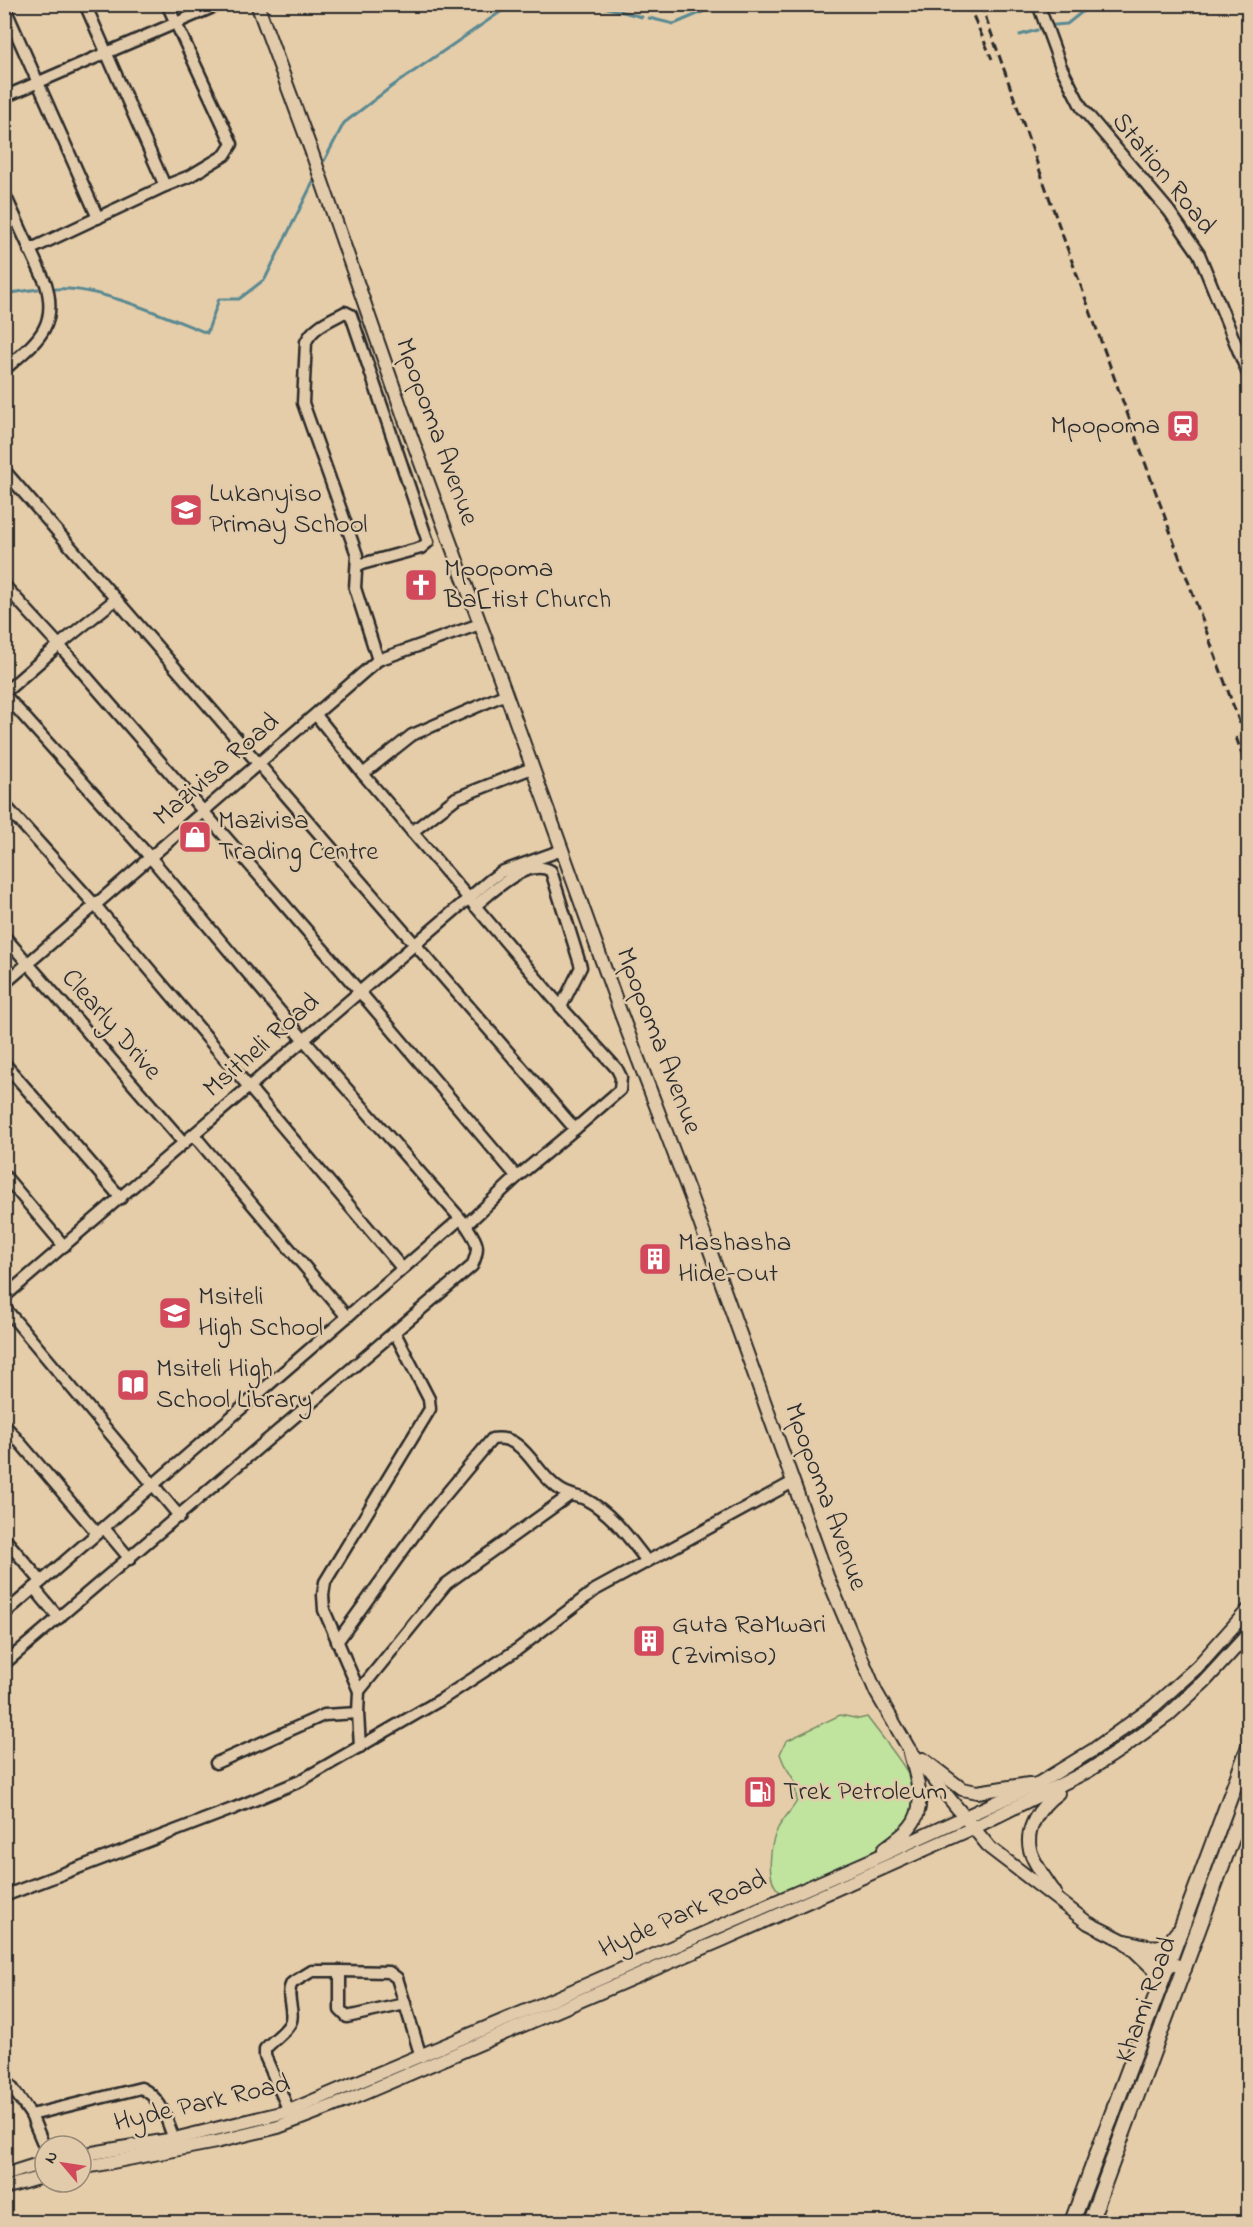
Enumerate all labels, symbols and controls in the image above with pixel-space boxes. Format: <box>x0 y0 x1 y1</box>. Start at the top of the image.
street label: Station Road <box>1101 104 1225 244</box>
street label: Mpopoma Avenue <box>384 333 488 532</box>
place label: Mpopoma <box>1051 407 1160 446</box>
station icon: Mpopoma <box>1165 408 1201 444</box>
place label: Lukanyiso Primay School <box>209 475 368 545</box>
school or university icon: Lukanyiso Primay School <box>168 492 204 528</box>
place label: Mpopoma Ba[tist Church <box>443 550 611 620</box>
church icon: Mpopoma Ba[tist Church <box>403 567 439 603</box>
street label: Mazivisa Road <box>145 704 289 836</box>
place label: Mazivisa Trading Centre <box>218 802 379 872</box>
shop icon: Mazivisa Trading Centre <box>177 819 213 855</box>
street label: Mpopoma Avenue <box>605 942 712 1141</box>
street label: Clearly Drive <box>51 960 171 1090</box>
street label: Msitheli Road <box>195 984 329 1108</box>
place label: Mashasha Hide-Out <box>678 1224 791 1294</box>
building icon: Mashasha Hide-Out <box>637 1241 673 1277</box>
place label: Msiteli High School <box>198 1278 323 1348</box>
school or university icon: Msiteli High School <box>157 1295 193 1331</box>
place label: Msiteli High School Library <box>156 1350 312 1420</box>
library icon: Msiteli High School Library <box>115 1367 151 1403</box>
street label: Mpopoma Avenue <box>773 1398 877 1597</box>
place label: Guta RaMwari (Zvimiso) <box>672 1606 826 1676</box>
building icon: Guta RaMwari (Zvimiso) <box>631 1623 667 1659</box>
place label: Trek Petroleum <box>783 1773 947 1812</box>
fuel station icon: Trek Petroleum <box>742 1774 778 1810</box>
street label: Hyde Park Road <box>593 1861 773 1969</box>
street label: Khami Road <box>1106 1931 1188 2069</box>
street label: Hyde Park Road <box>110 2065 294 2143</box>
north arrow <box>33 2134 93 2194</box>
text: N <box>39 2147 65 2168</box>

